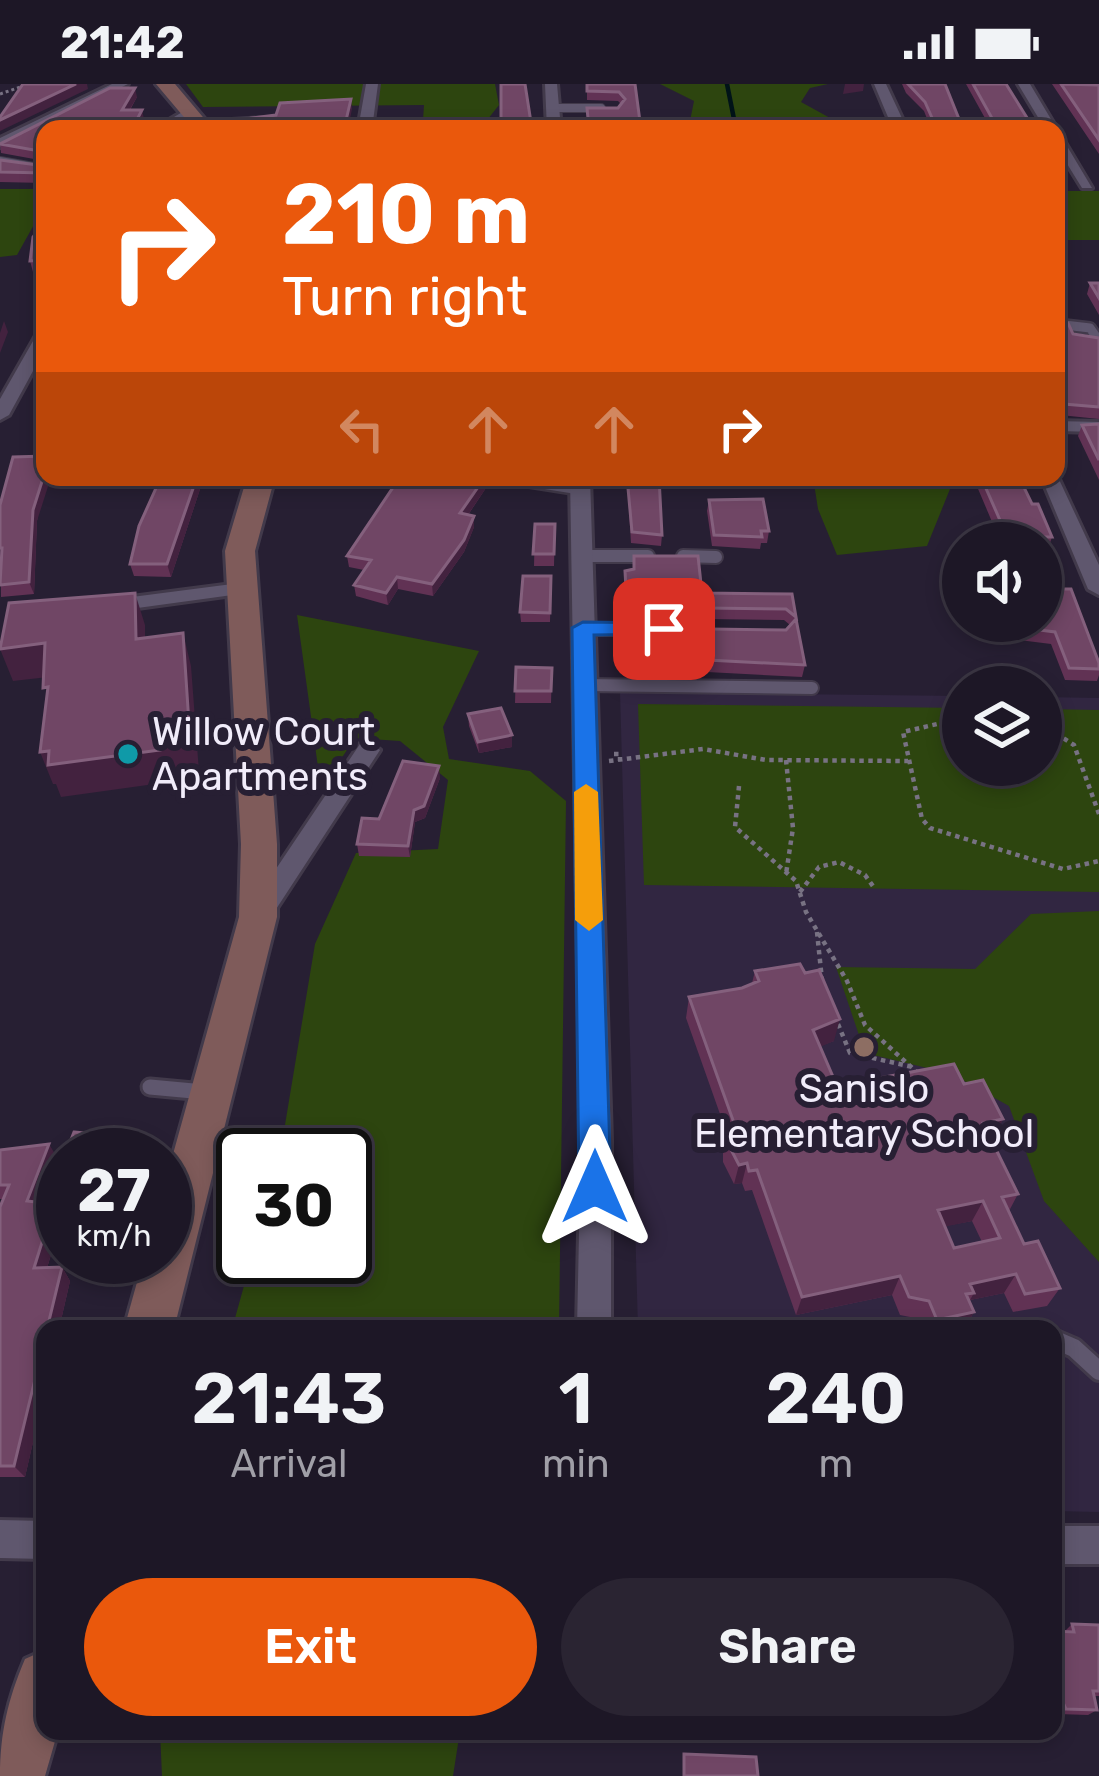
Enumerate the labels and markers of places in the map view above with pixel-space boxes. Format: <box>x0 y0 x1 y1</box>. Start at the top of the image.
pin <box>613 578 715 680</box>
place label: Willow Court Apartments <box>152 709 375 800</box>
marker: Willow Court Apartments <box>115 741 141 767</box>
marker: Sanislo Elementary School <box>851 1034 877 1060</box>
place label: Sanislo Elementary School <box>694 1066 1034 1157</box>

